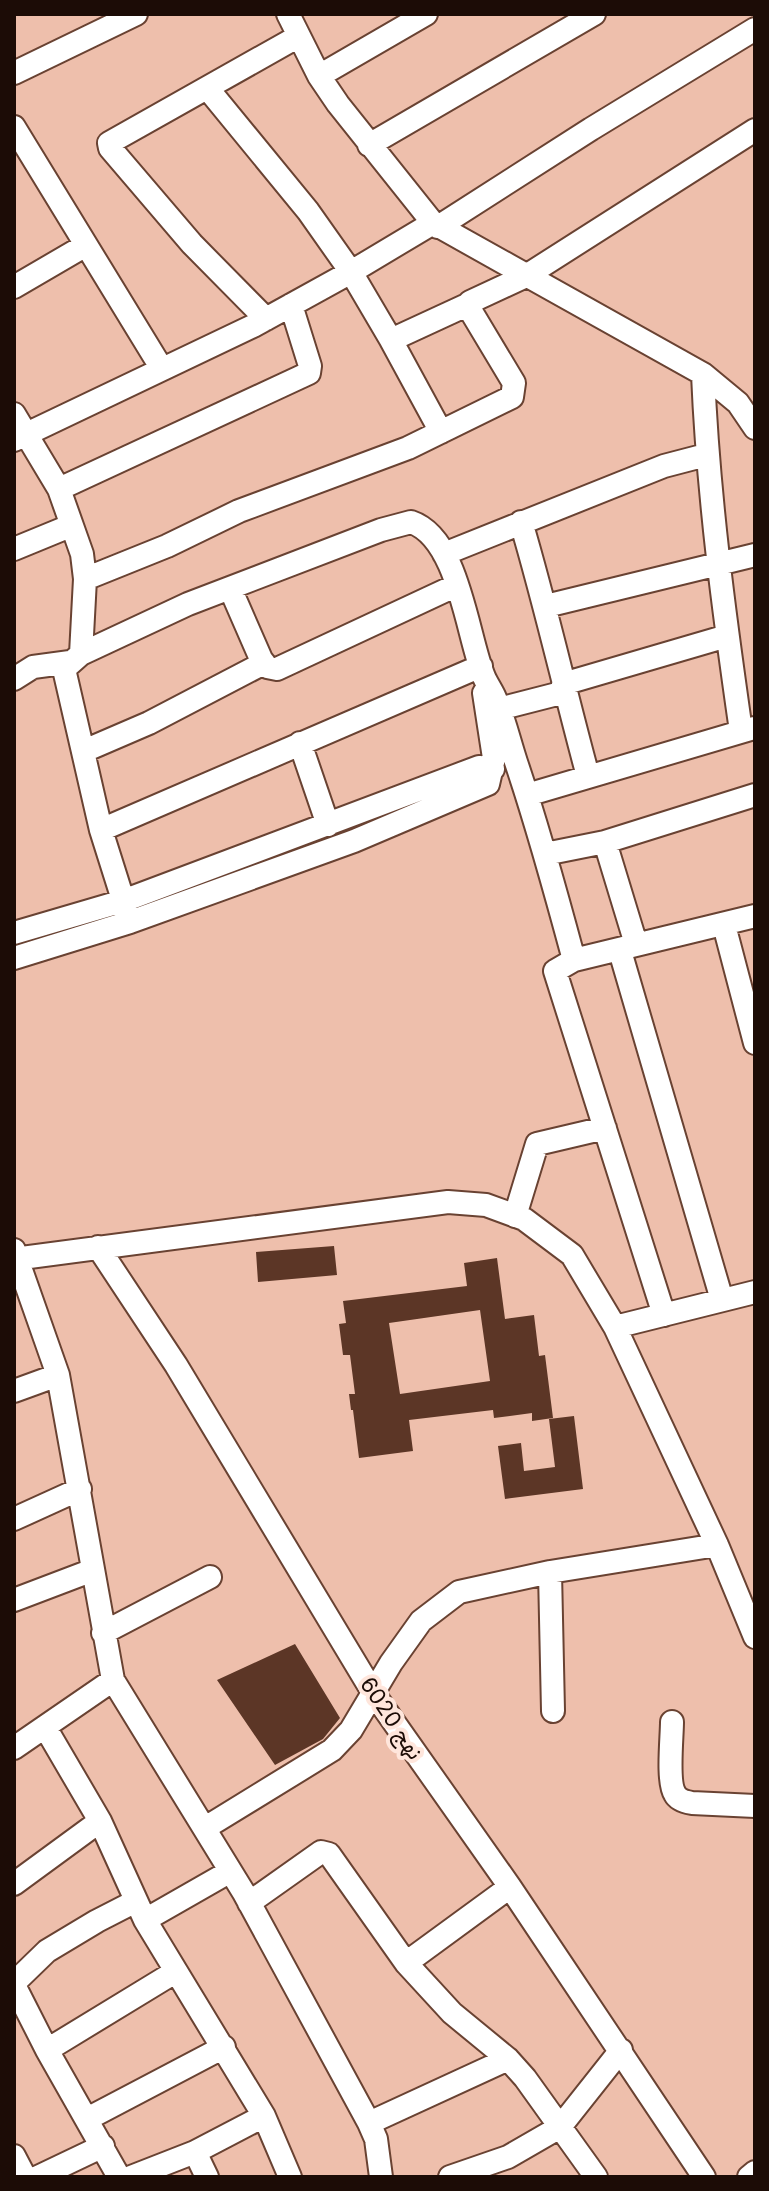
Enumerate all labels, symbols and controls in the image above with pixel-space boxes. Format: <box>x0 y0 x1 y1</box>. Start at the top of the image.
street label: نهج 6020 <box>353 1672 429 1765</box>

